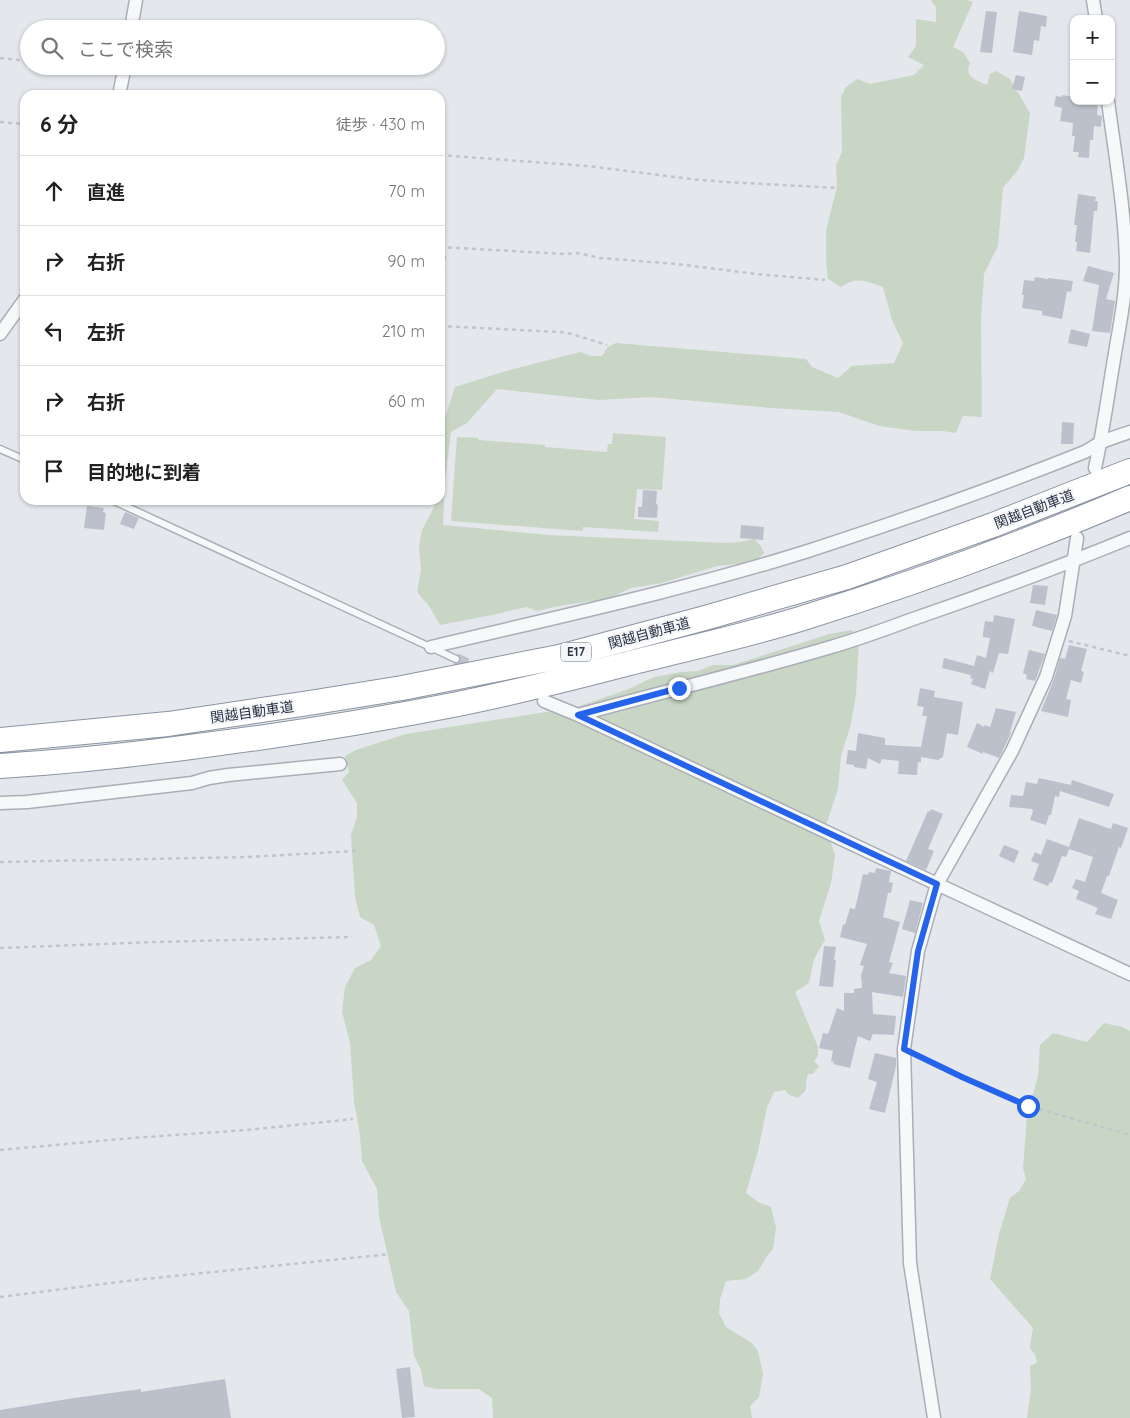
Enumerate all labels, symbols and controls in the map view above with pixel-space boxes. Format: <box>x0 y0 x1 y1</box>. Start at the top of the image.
map controls <box>1070 15 1115 105</box>
button: + <box>1070 15 1115 60</box>
search box <box>20 20 445 75</box>
icon: search <box>38 34 66 62</box>
text: ここで検索 <box>78 37 173 61</box>
button: − <box>1070 60 1115 105</box>
text: 6 分 <box>40 111 79 137</box>
text: 徒歩 · 430 m <box>336 114 425 134</box>
icon: ahead <box>40 177 68 205</box>
text: 直進 <box>87 180 125 204</box>
text: 70 m <box>388 181 425 201</box>
icon: right <box>40 247 68 275</box>
text: 右折 <box>87 250 125 274</box>
text: 90 m <box>388 251 425 271</box>
icon: left <box>40 317 68 345</box>
text: 左折 <box>87 320 125 344</box>
text: 210 m <box>382 321 425 341</box>
icon: right <box>40 387 68 415</box>
text: 右折 <box>87 390 125 414</box>
text: 60 m <box>388 391 425 411</box>
icon: arrive <box>40 457 68 485</box>
text: 目的地に到着 <box>87 460 201 484</box>
street label: 関越自動車道 <box>992 486 1076 532</box>
street label: 関越自動車道 <box>606 613 692 653</box>
road number: E17 <box>561 642 591 662</box>
route end <box>668 677 691 700</box>
street label: 関越自動車道 <box>209 697 295 727</box>
route start <box>1017 1095 1040 1118</box>

